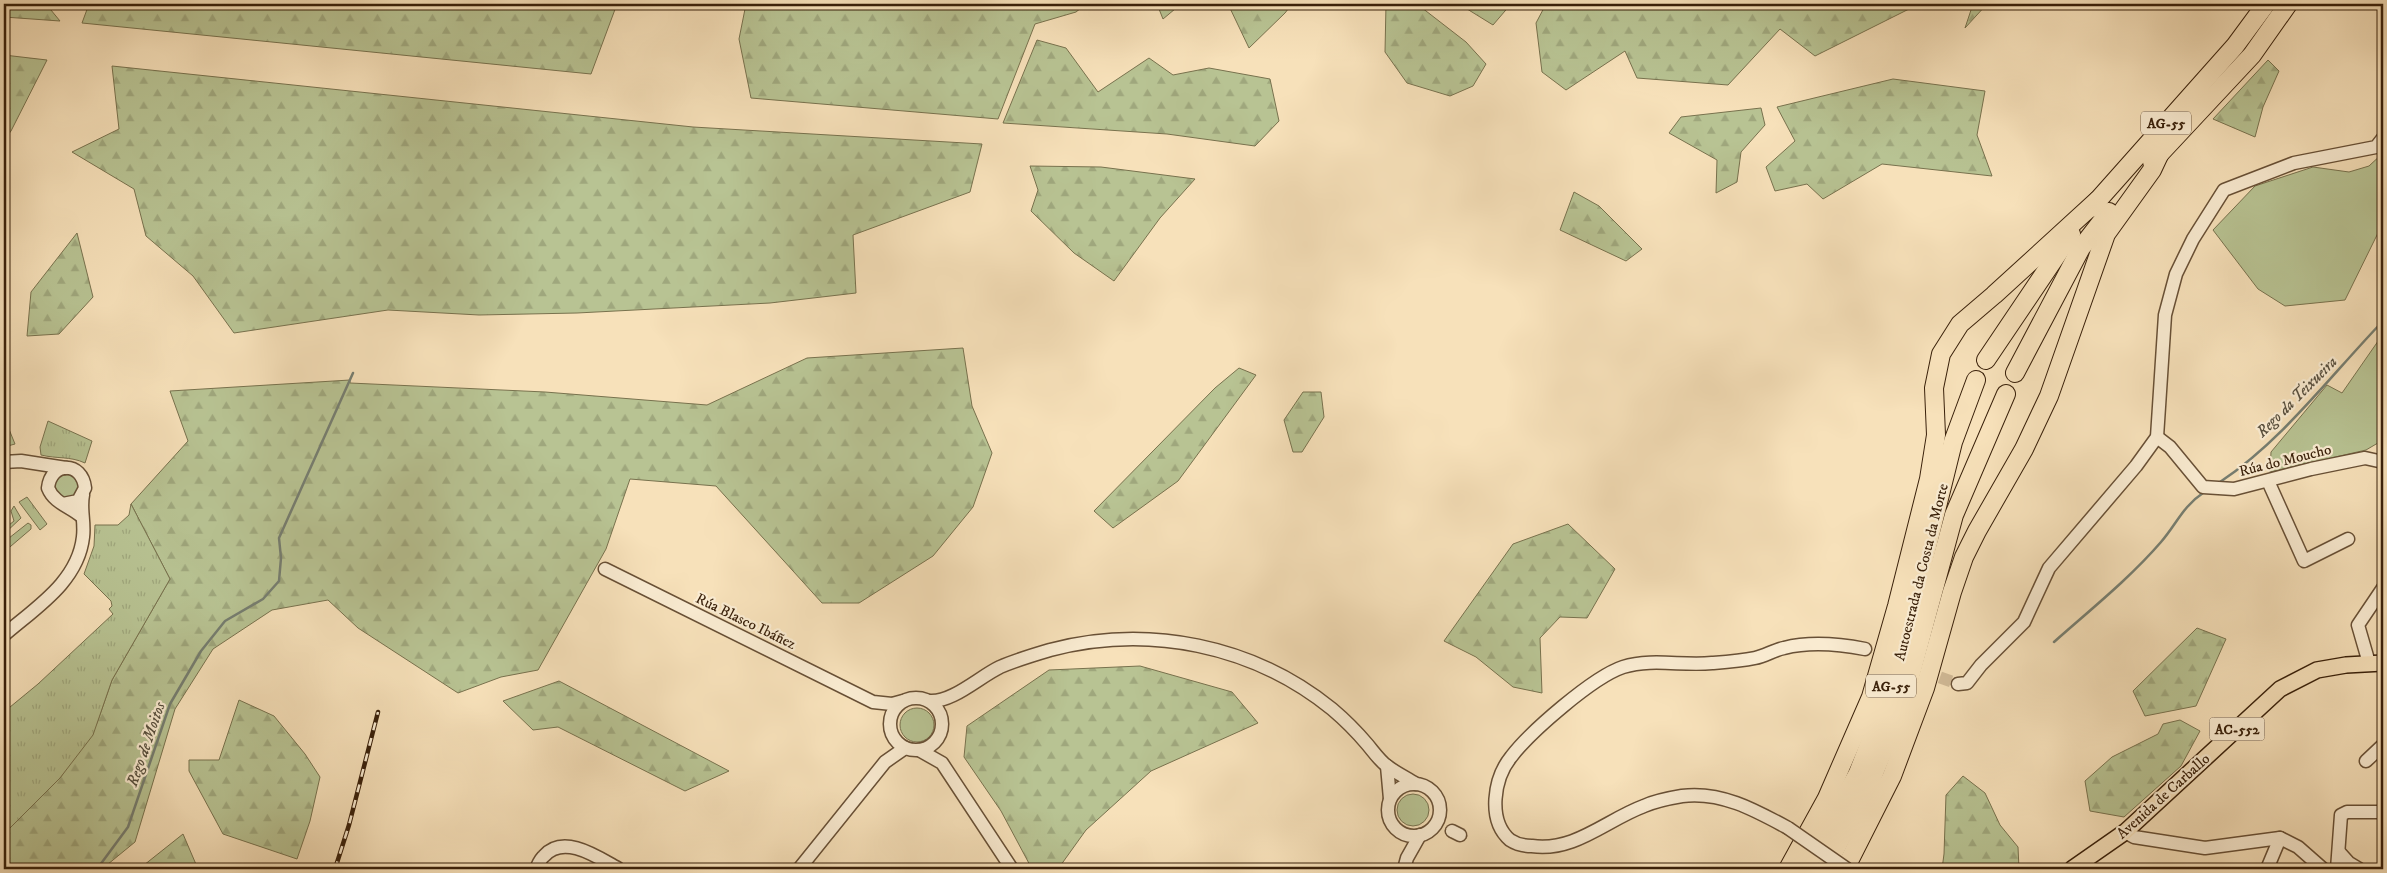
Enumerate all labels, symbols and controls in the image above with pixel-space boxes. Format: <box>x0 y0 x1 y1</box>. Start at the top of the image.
road number: AG-55 <box>2141 112 2191 134</box>
water label: Rego da Teixueira <box>2251 352 2342 442</box>
street label: Rúa do Moucho <box>2237 440 2333 481</box>
street label: Autoestrada da Costa da Morte <box>1890 481 1953 663</box>
street label: Rúa Blasco Ibáñez <box>693 589 799 654</box>
road number: AG-55 <box>1866 674 1916 698</box>
water label: Rego de Moitos <box>122 698 170 790</box>
road number: AC-552 <box>2210 718 2264 741</box>
street label: Avenida de Carballo <box>2113 749 2214 843</box>

